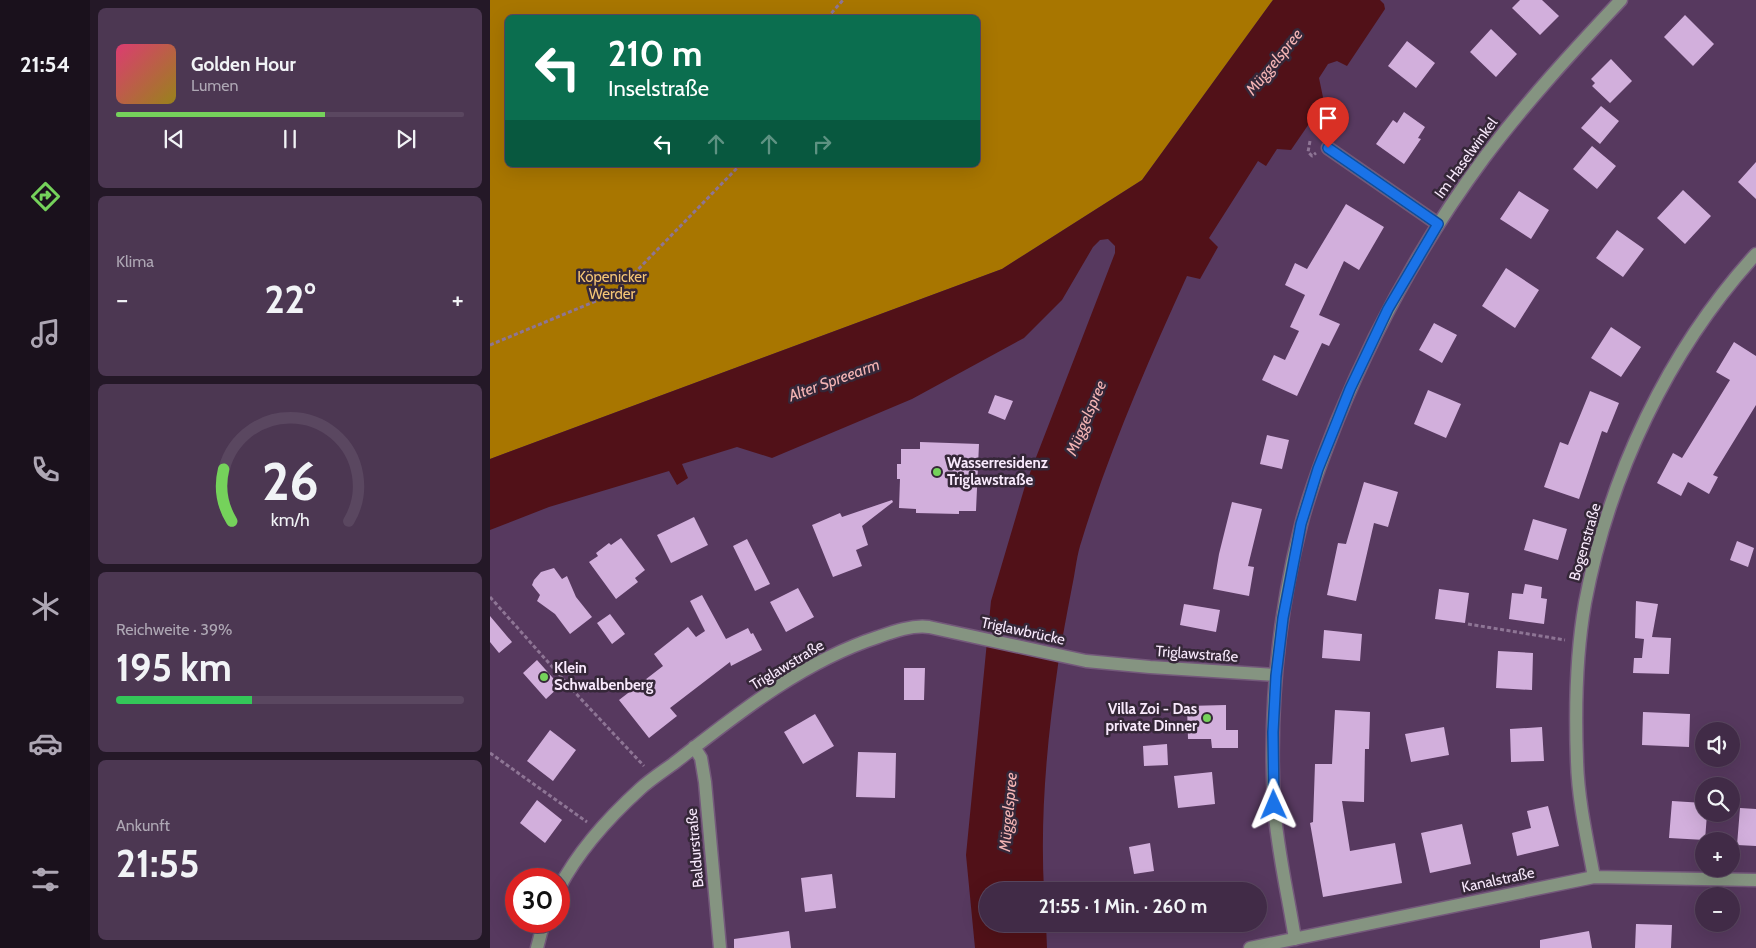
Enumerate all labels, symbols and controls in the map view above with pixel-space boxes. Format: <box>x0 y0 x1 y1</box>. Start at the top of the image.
water label: Müggelspree <box>1241 25 1306 100</box>
text: 210 m <box>608 32 702 75</box>
icon: left <box>525 35 590 100</box>
text: 21:54 <box>20 51 70 78</box>
text: Golden Hour <box>191 53 296 76</box>
text: Inselstraße <box>608 75 709 102</box>
text: Lumen <box>191 76 238 95</box>
pin <box>1307 97 1349 148</box>
icon: arrive <box>1314 104 1342 132</box>
street label: Im Haselwinkel <box>1431 114 1502 202</box>
icon: previous <box>160 125 188 153</box>
icon: pause <box>276 125 304 153</box>
icon: next <box>392 125 420 153</box>
icon: left <box>649 130 677 158</box>
icon: ahead <box>702 130 730 158</box>
icon: ahead <box>755 130 783 158</box>
icon: right <box>808 130 836 158</box>
icon: directions <box>28 179 63 214</box>
text: Klima <box>116 252 154 271</box>
park label: Köpenicker Werder <box>577 268 647 303</box>
text: 22° <box>264 276 316 323</box>
text: − <box>116 282 128 316</box>
text: + <box>452 282 464 316</box>
icon: music <box>28 316 63 351</box>
water label: Alter Spreearm <box>785 355 882 406</box>
water label: Müggelspree <box>1061 378 1110 459</box>
text: 26 <box>262 450 318 513</box>
icon: phone <box>28 452 63 487</box>
place label: Wasserresidenz Triglawstraße <box>947 454 1048 489</box>
marker: Wasserresidenz Triglawstraße <box>931 466 943 478</box>
street label: Bogenstraße <box>1565 501 1605 583</box>
text: km/h <box>270 509 310 530</box>
icon: climate <box>28 589 63 624</box>
street label: Triglawbrücke <box>979 613 1067 649</box>
text: Reichweite · 39% <box>116 620 233 639</box>
street label: Triglawstraße <box>747 636 827 694</box>
street label: Triglawstraße <box>1155 642 1239 666</box>
text: 195 km <box>116 644 232 691</box>
place label: Klein Schwalbenberg <box>554 659 654 694</box>
marker: Klein Schwalbenberg <box>538 671 550 683</box>
place label: Villa Zoi - Das private Dinner <box>1105 700 1197 735</box>
marker: Villa Zoi - Das private Dinner <box>1201 712 1213 724</box>
map controls <box>1695 722 1740 932</box>
button: sound <box>1695 722 1740 767</box>
icon: car <box>28 726 63 761</box>
water label: Müggelspree <box>995 772 1021 853</box>
button: search <box>1695 777 1740 822</box>
position arrow <box>1247 778 1299 830</box>
street label: Baldurstraße <box>683 807 707 889</box>
text: Ankunft <box>116 816 170 835</box>
button: + <box>1695 832 1740 877</box>
text: 21:55 <box>116 840 199 887</box>
icon: filters <box>28 862 63 897</box>
street label: Kanalstraße <box>1460 863 1536 897</box>
speed limit sign: 30 <box>505 868 570 933</box>
button: − <box>1695 887 1740 932</box>
text: 21:55 · 1 Min. · 260 m <box>1039 895 1207 918</box>

